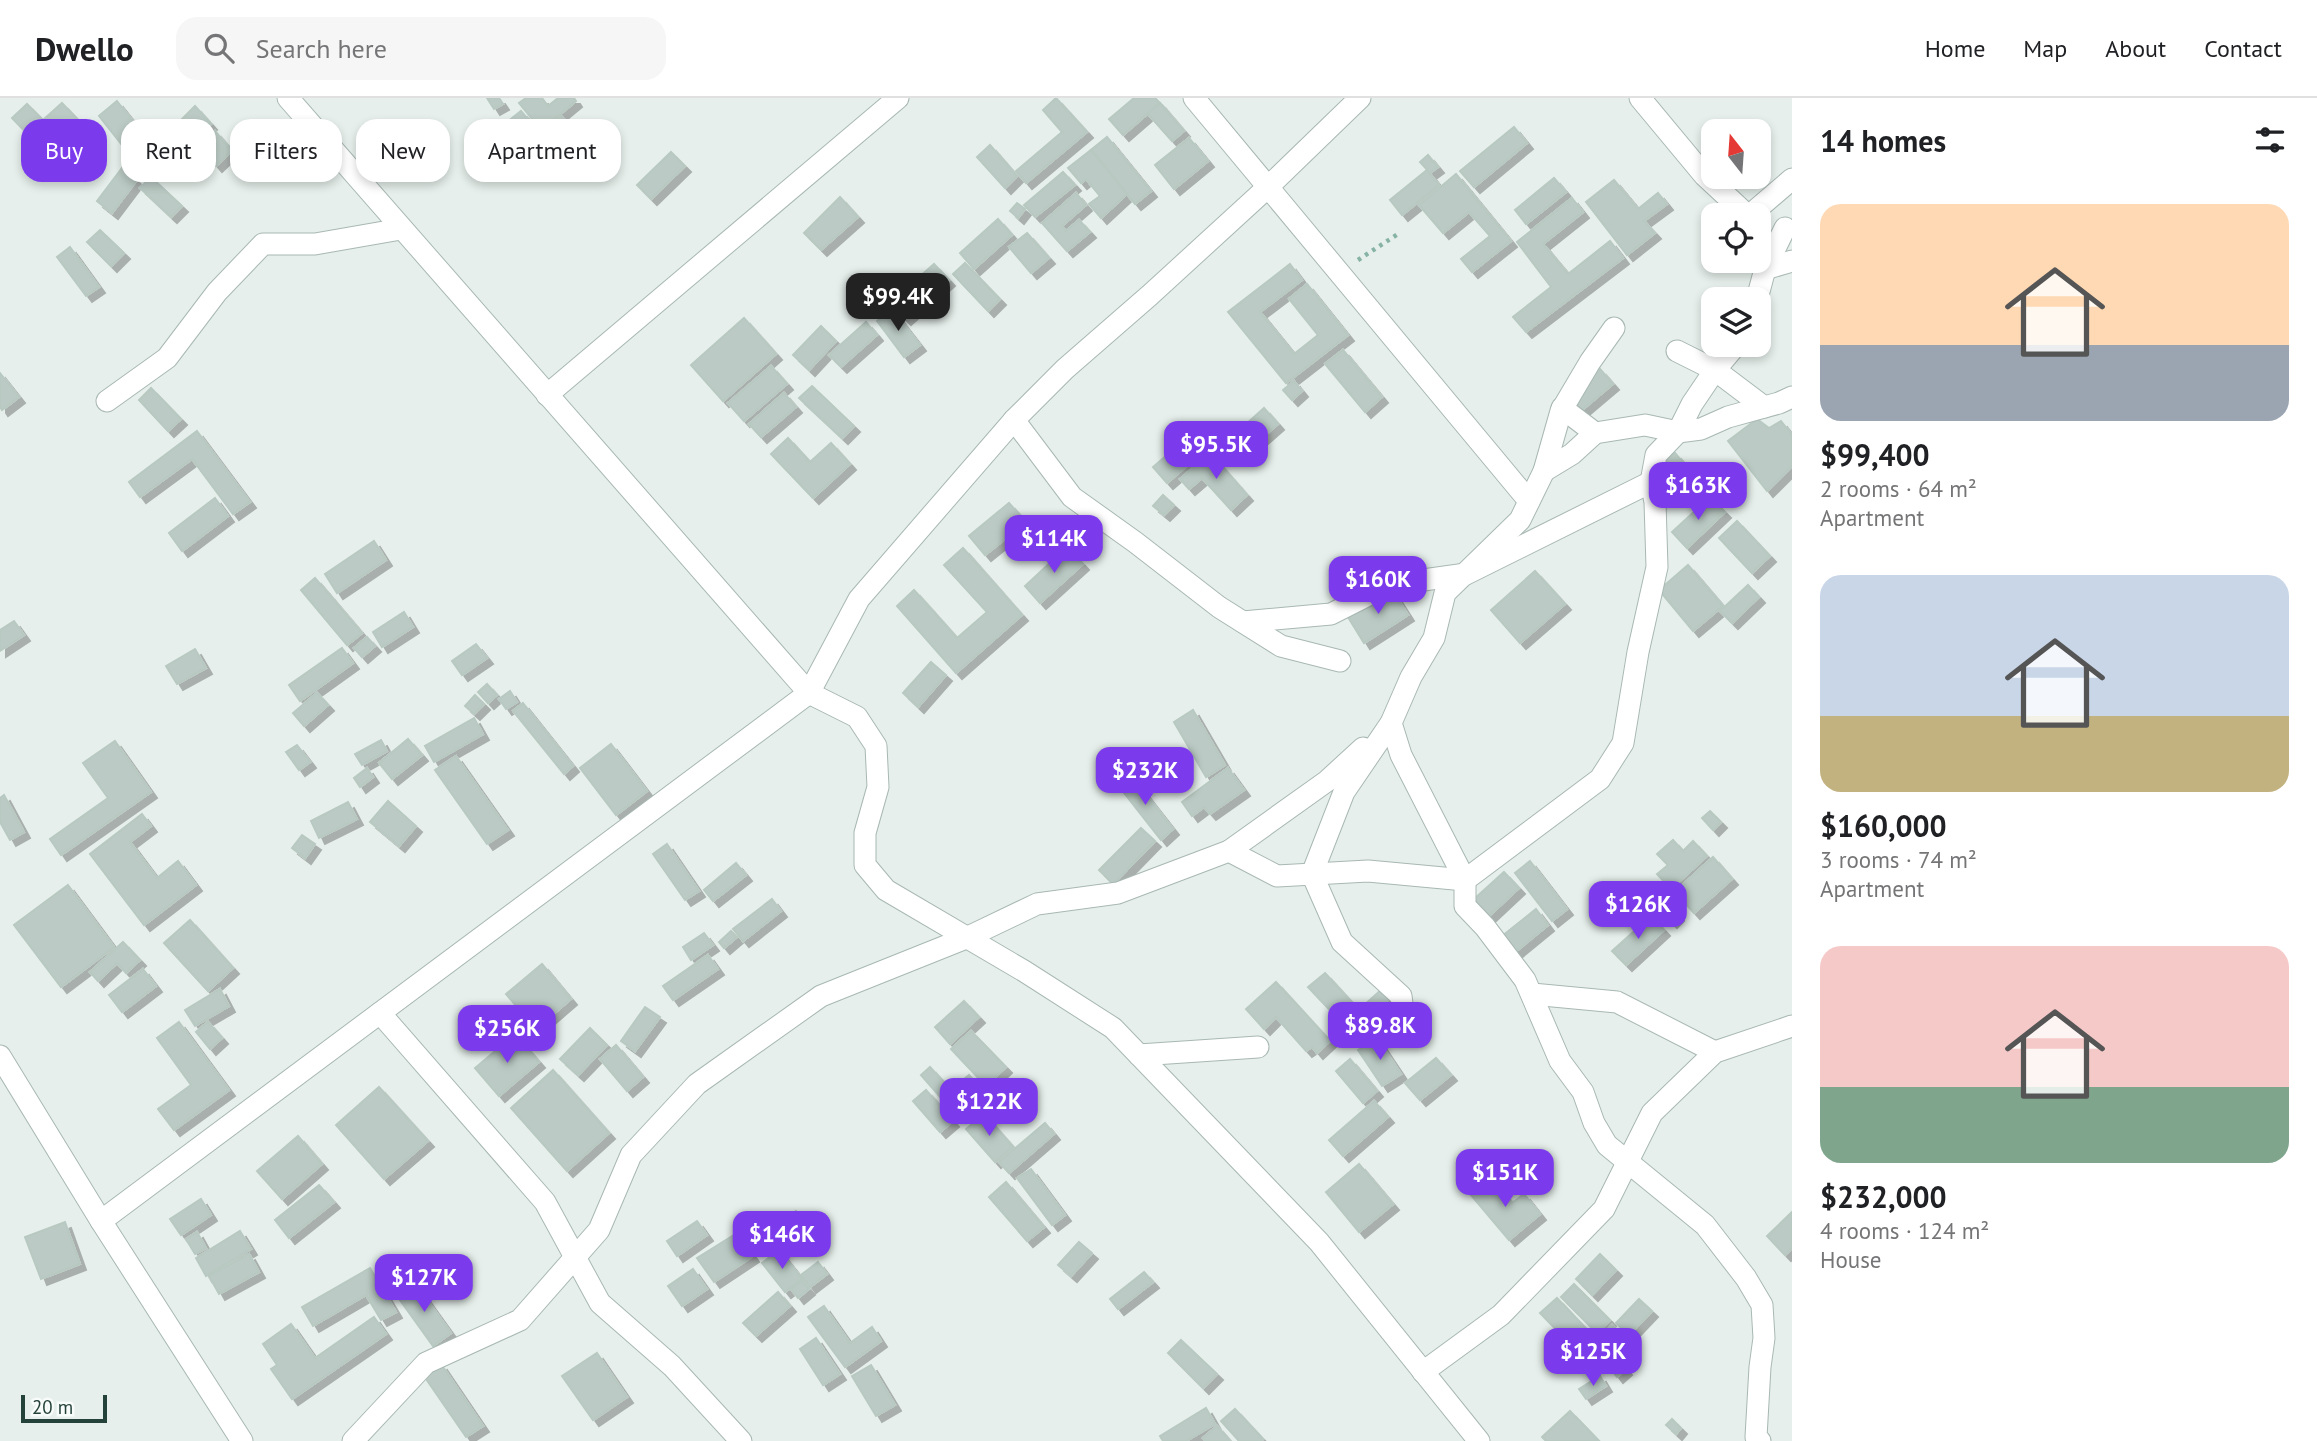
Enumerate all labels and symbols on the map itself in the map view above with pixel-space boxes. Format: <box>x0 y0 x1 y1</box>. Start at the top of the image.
north arrow <box>1701 119 1771 189</box>
pin: $99.4K <box>841 274 955 333</box>
pin: $95.5K <box>1159 422 1273 481</box>
pin: $163K <box>1649 462 1747 522</box>
pin: $114K <box>1005 516 1103 575</box>
pin: $160K <box>1329 556 1427 616</box>
pin: $232K <box>1096 748 1194 807</box>
pin: $126K <box>1589 882 1687 941</box>
pin: $89.8K <box>1323 1002 1437 1062</box>
pin: $256K <box>458 1006 556 1065</box>
pin: $122K <box>940 1079 1038 1138</box>
pin: $151K <box>1456 1150 1554 1209</box>
pin: $146K <box>733 1212 831 1271</box>
pin: $127K <box>375 1254 473 1314</box>
pin: $125K <box>1544 1328 1642 1388</box>
scale bar <box>21 1392 107 1424</box>

